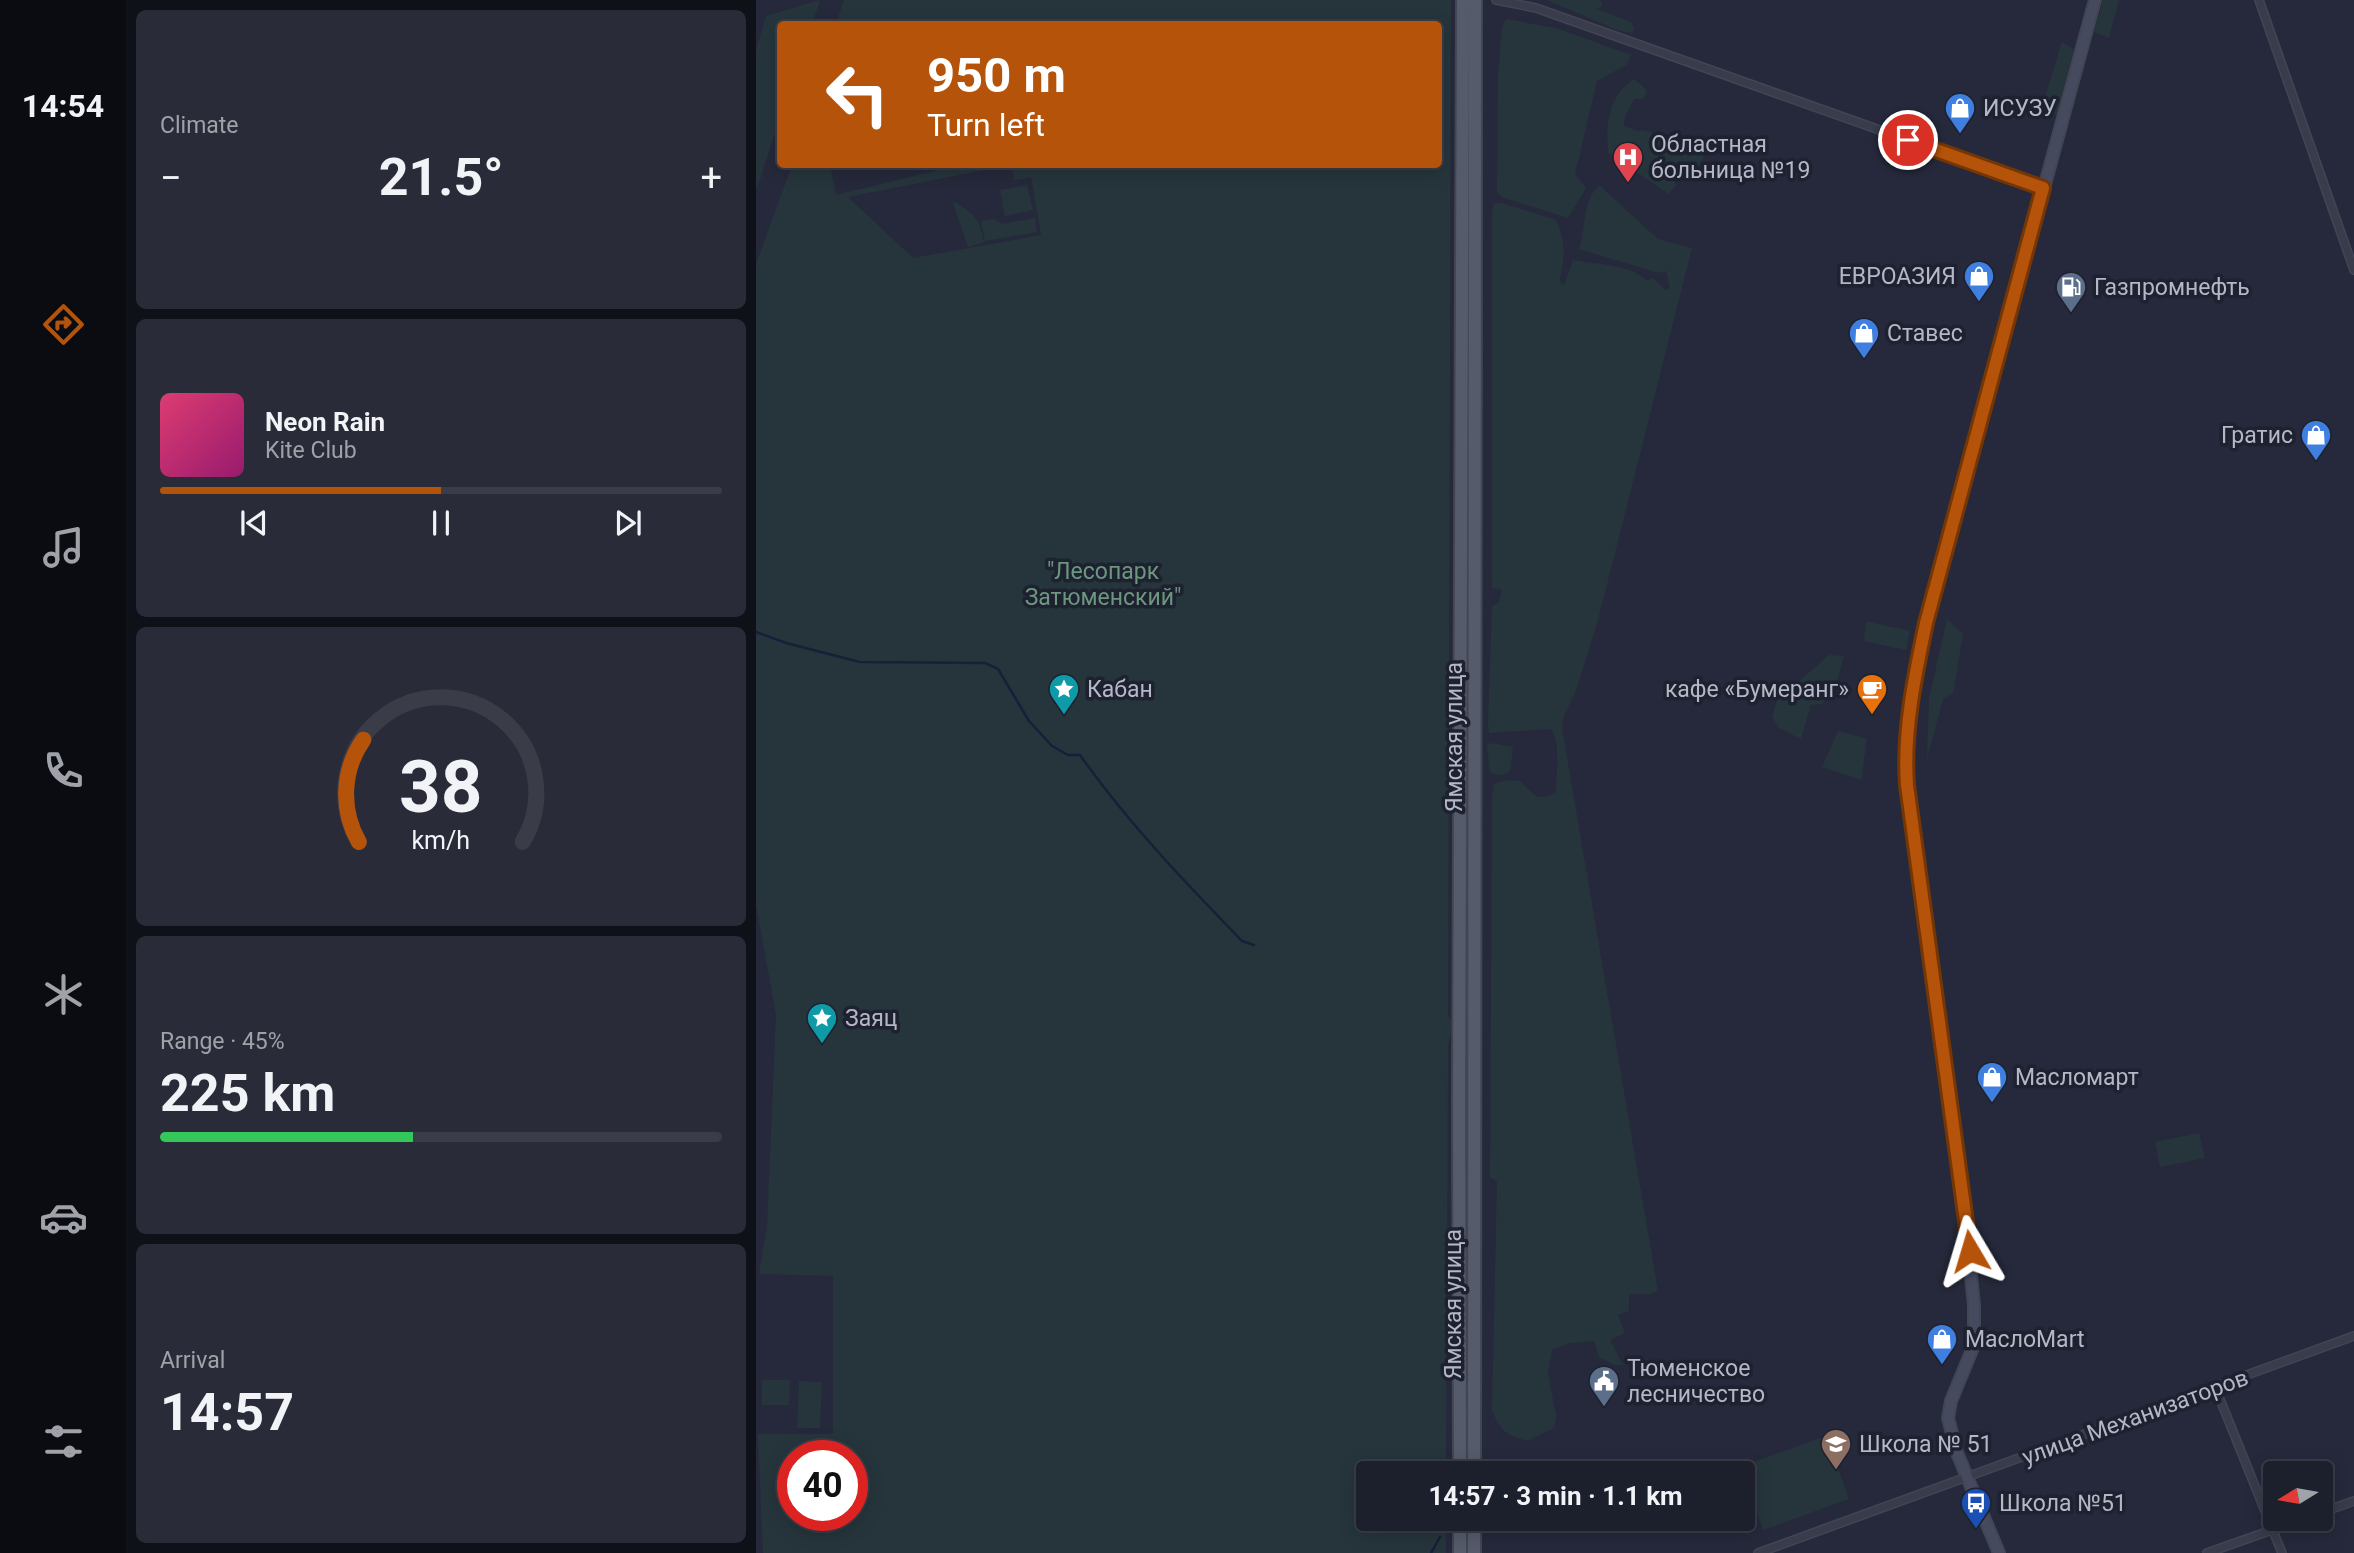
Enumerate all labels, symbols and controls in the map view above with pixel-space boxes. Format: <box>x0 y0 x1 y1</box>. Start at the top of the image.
text: 950 m <box>927 47 1066 104</box>
icon: left <box>812 49 903 140</box>
text: 14:54 <box>22 87 104 125</box>
shop icon: ИСУЗУ <box>1943 91 1977 135</box>
place label: ИСУЗУ <box>1983 95 2057 122</box>
text: Turn left <box>927 106 1045 144</box>
pin <box>1878 110 1938 170</box>
text: Climate <box>160 112 239 139</box>
icon: arrive <box>1889 121 1927 159</box>
place label: Областная больница №19 <box>1651 131 1810 184</box>
hospital icon: Областная больница №19 <box>1611 140 1645 184</box>
text: 21.5° <box>379 147 504 208</box>
text: − <box>160 156 182 200</box>
text: + <box>700 156 722 200</box>
shop icon: ЕВРОАЗИЯ <box>1962 259 1996 303</box>
place label: ЕВРОАЗИЯ <box>1839 263 1956 290</box>
fuel station icon: Газпромнефть <box>2054 270 2088 314</box>
place label: Газпромнефть <box>2094 274 2250 301</box>
icon: directions <box>39 300 88 349</box>
shop icon: Ставес <box>1847 316 1881 360</box>
place label: Ставес <box>1887 320 1963 347</box>
text: Neon Rain <box>265 407 385 437</box>
shop icon: Гратис <box>2299 418 2333 462</box>
place label: Гратис <box>2221 422 2293 449</box>
text: Kite Club <box>265 437 357 464</box>
icon: previous <box>235 504 273 542</box>
icon: pause <box>422 504 460 542</box>
icon: next <box>609 504 647 542</box>
icon: music <box>39 523 88 572</box>
park label: "Лесопарк Затюменский" <box>1025 558 1181 611</box>
street label: Ямская улица <box>1441 662 1468 812</box>
place icon: Кабан <box>1047 672 1081 716</box>
cafe icon: кафе «Бумеранг» <box>1855 672 1889 716</box>
place label: Кабан <box>1087 676 1153 703</box>
place label: кафе «Бумеранг» <box>1665 676 1849 703</box>
text: 38 <box>399 745 483 831</box>
icon: phone <box>39 746 88 795</box>
text: km/h <box>412 826 470 855</box>
icon: climate <box>39 970 88 1019</box>
place icon: Заяц <box>805 1001 839 1045</box>
place label: Заяц <box>845 1005 897 1032</box>
text: Range · 45% <box>160 1028 285 1055</box>
shop icon: Масломарт <box>1975 1060 2009 1104</box>
text: 225 km <box>160 1063 335 1124</box>
place label: Масломарт <box>2015 1064 2139 1091</box>
icon: car <box>39 1193 88 1242</box>
position arrow <box>1933 1214 2007 1288</box>
street label: Ямская улица <box>1440 1229 1467 1379</box>
shop icon: МаслоMart <box>1925 1322 1959 1366</box>
place label: МаслоMart <box>1965 1326 2085 1353</box>
text: Arrival <box>160 1347 225 1374</box>
place label: Тюменское лесничество <box>1627 1355 1765 1408</box>
public building icon: Тюменское лесничество <box>1587 1364 1621 1408</box>
street label: улица Механизаторов <box>2019 1364 2252 1471</box>
text: 14:57 <box>160 1382 294 1443</box>
icon: filters <box>39 1417 88 1466</box>
school or university icon: Школа № 51 <box>1819 1427 1853 1471</box>
place label: Школа № 51 <box>1859 1431 1993 1458</box>
speed limit sign: 40 <box>777 1440 868 1531</box>
north arrow <box>2263 1461 2333 1531</box>
map controls <box>2263 1461 2333 1531</box>
text: 14:57 · 3 min · 1.1 km <box>1428 1481 1683 1511</box>
bus stop icon: Школа №51 <box>1959 1486 1993 1530</box>
place label: Школа №51 <box>1999 1490 2127 1517</box>

